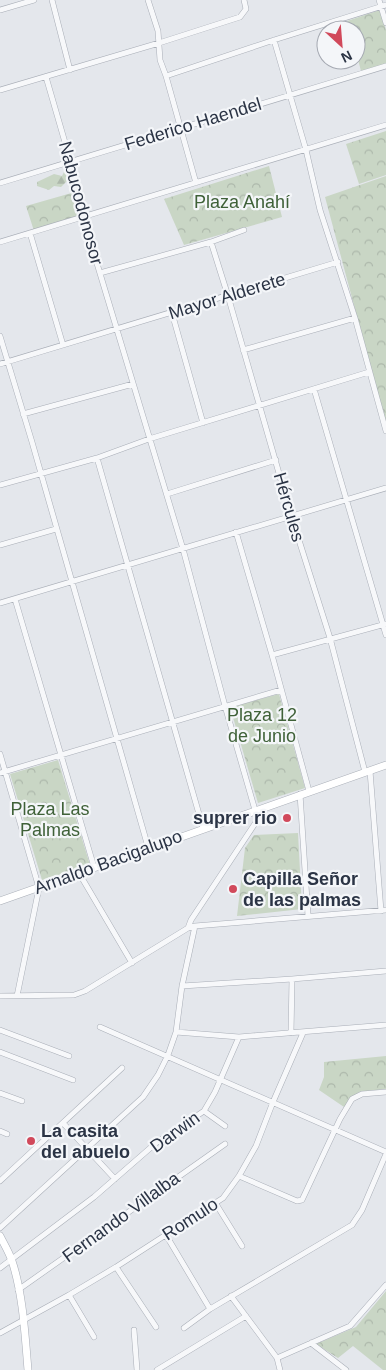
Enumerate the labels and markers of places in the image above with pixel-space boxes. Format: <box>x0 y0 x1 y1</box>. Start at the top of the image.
place label: suprer rio <box>193 808 277 828</box>
marker: suprer rio <box>281 812 293 824</box>
place label: Capilla Señor de las palmas <box>243 869 361 910</box>
marker: Capilla Señor de las palmas <box>227 883 239 895</box>
place label: La casita del abuelo <box>41 1121 130 1162</box>
marker: La casita del abuelo <box>25 1135 37 1147</box>

